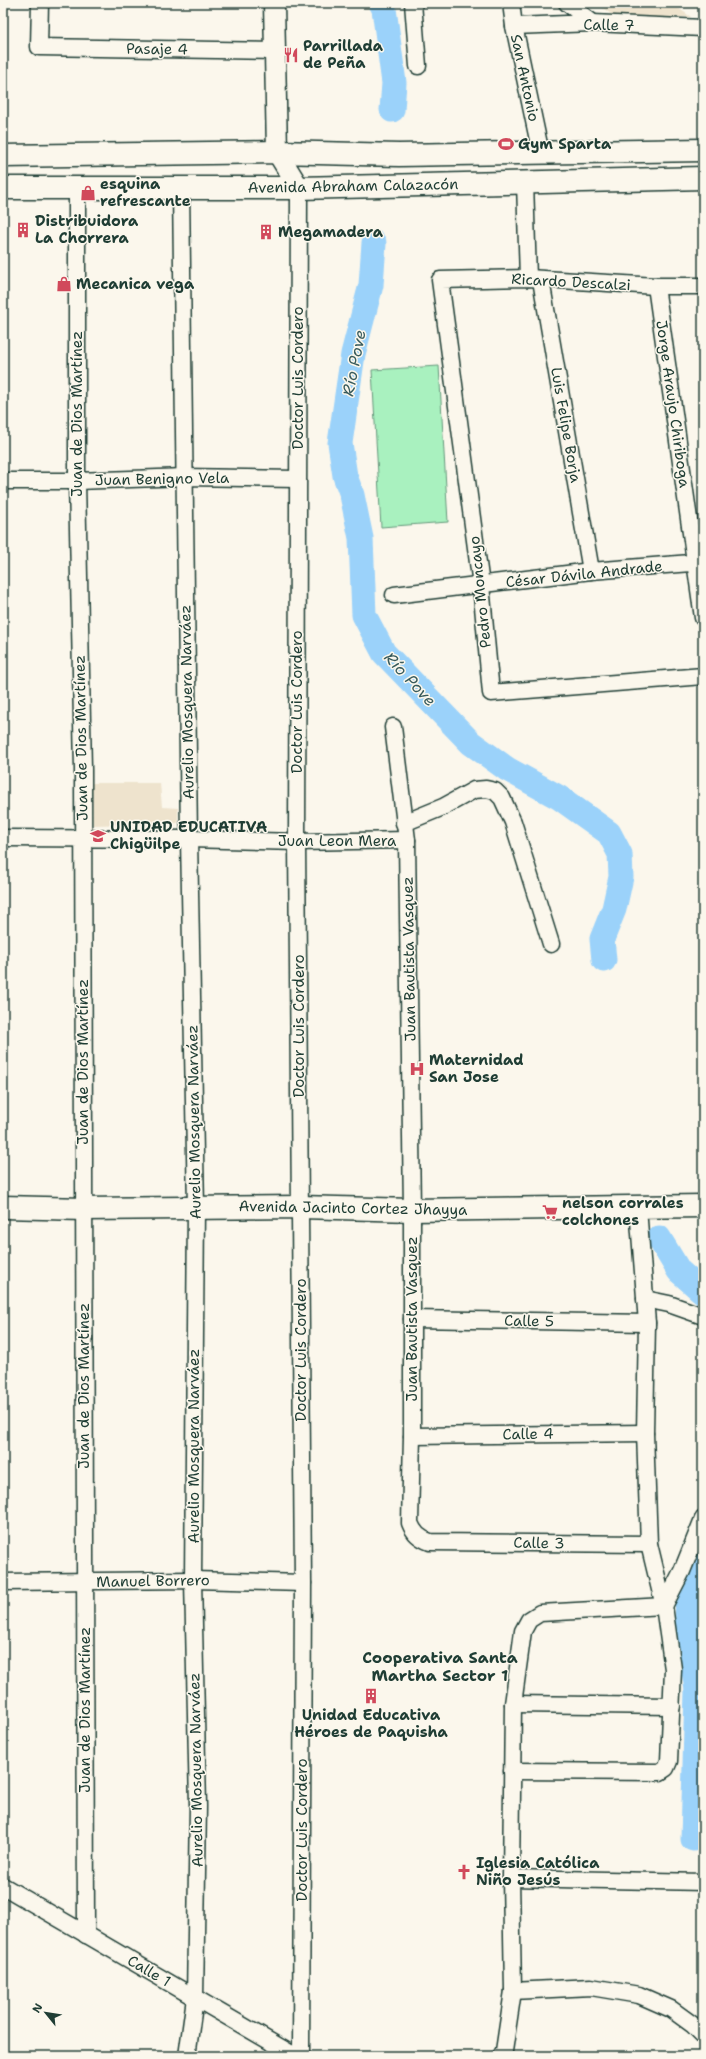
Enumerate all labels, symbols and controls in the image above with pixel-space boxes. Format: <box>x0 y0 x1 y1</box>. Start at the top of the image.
street label: Calle 7 <box>583 15 635 35</box>
street label: San Antonio <box>506 32 544 124</box>
place label: Parrillada de Peña <box>303 36 384 73</box>
street label: Pasaje 4 <box>126 38 188 60</box>
restaurant icon: Parrillada de Peña <box>282 46 300 64</box>
place label: Gym Sparta <box>518 134 612 154</box>
sports icon: Gym Sparta <box>497 135 515 153</box>
place label: esquina refrescante <box>100 174 191 211</box>
street label: Avenida Abraham Calazacón <box>247 174 459 198</box>
shop icon: esquina refrescante <box>79 184 97 202</box>
place label: Distribuidora La Chorrera <box>35 211 139 248</box>
building icon: Distribuidora La Chorrera <box>14 221 32 239</box>
place label: Megamadera <box>278 222 384 242</box>
building icon: Megamadera <box>257 223 275 241</box>
street label: Ricardo Descalzi <box>511 269 631 295</box>
place label: Mecanica vega <box>76 274 195 294</box>
shop icon: Mecanica vega <box>55 275 73 293</box>
street label: Doctor Luis Cordero <box>288 306 308 450</box>
street label: Jorge Araujo Chiriboga <box>651 319 695 490</box>
water label: Río Pove <box>337 328 371 398</box>
street label: Juan de Dios Martínez <box>67 331 87 497</box>
street label: Luis Felipe Borja <box>546 366 586 485</box>
street label: Juan Benigno Vela <box>94 468 230 490</box>
street label: Pedro Moncayo <box>464 535 496 649</box>
street label: César Dávila Andrade <box>505 556 663 592</box>
street label: Aurelio Mosquera Narváez <box>175 604 199 800</box>
street label: Doctor Luis Cordero <box>287 630 307 774</box>
water label: Río Pove <box>379 647 441 711</box>
street label: Juan de Dios Martínez <box>70 655 92 821</box>
place label: UNIDAD EDUCATIVA Chigüilpe <box>110 817 268 854</box>
school or university icon: UNIDAD EDUCATIVA Chigüilpe <box>89 827 107 845</box>
street label: Juan Leon Mera <box>278 831 397 851</box>
street label: Juan Bautista Vasquez <box>398 876 420 1042</box>
street label: Doctor Luis Cordero <box>289 954 309 1098</box>
street label: Juan de Dios Martínez <box>73 979 93 1145</box>
street label: Aurelio Mosquera Narváez <box>182 1024 206 1220</box>
place label: Maternidad San Jose <box>429 1050 524 1087</box>
hospital icon: Maternidad San Jose <box>408 1060 426 1078</box>
place label: nelson corrales colchones <box>562 1193 684 1230</box>
street label: Avenida Jacinto Cortez Jhayya <box>238 1196 468 1220</box>
supermarket icon: nelson corrales colchones <box>541 1203 559 1221</box>
street label: Juan Bautista Vasquez <box>402 1236 422 1402</box>
street label: Doctor Luis Cordero <box>291 1278 311 1422</box>
street label: Juan de Dios Martínez <box>74 1303 94 1469</box>
street label: Calle 5 <box>504 1311 554 1331</box>
street label: Aurelio Mosquera Narváez <box>184 1349 204 1543</box>
street label: Calle 4 <box>502 1424 554 1444</box>
street label: Calle 3 <box>513 1533 565 1553</box>
street label: Manuel Borrero <box>96 1570 210 1592</box>
street label: Juan de Dios Martínez <box>75 1627 95 1793</box>
district label: Cooperativa Santa Martha Sector 1 <box>362 1647 518 1686</box>
street label: Aurelio Mosquera Narváez <box>184 1672 208 1868</box>
building icon: Unidad Educativa Héroes de Paquisha <box>362 1687 380 1705</box>
place label: Unidad Educativa Héroes de Paquisha <box>294 1705 449 1742</box>
street label: Doctor Luis Cordero <box>292 1758 312 1902</box>
place label: Iglesia Católica Niño Jesús <box>476 1853 600 1890</box>
church icon: Iglesia Católica Niño Jesús <box>455 1863 473 1881</box>
street label: Calle 1 <box>124 1951 174 1991</box>
north arrow <box>26 1993 66 2033</box>
text: N <box>29 2000 47 2016</box>

